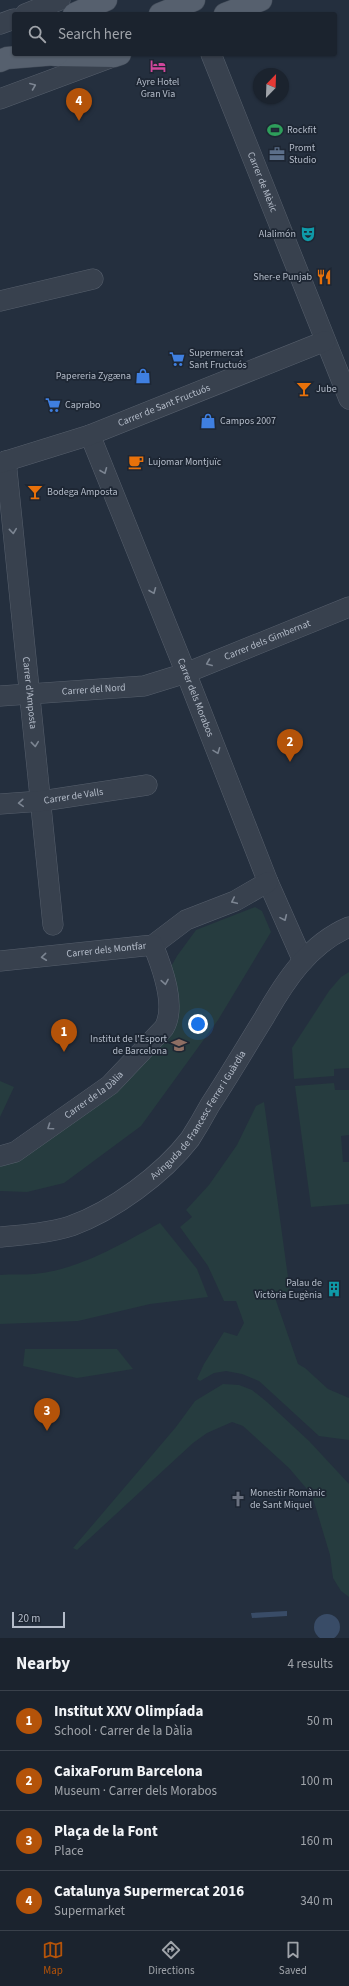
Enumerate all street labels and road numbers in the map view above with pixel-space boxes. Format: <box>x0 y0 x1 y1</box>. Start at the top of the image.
street label: Carrer de Mèxic <box>244 150 281 215</box>
street label: Carrer de Sant Fructuós <box>116 381 212 430</box>
street label: Carrer dels Gimbernat <box>222 616 313 664</box>
street label: Carrer d'Amposta <box>19 656 40 730</box>
street label: Carrer dels Morabos <box>174 656 217 739</box>
street label: Carrer del Nord <box>61 680 126 699</box>
street label: Carrer de Valls <box>43 785 104 808</box>
street label: Carrer dels Montfar <box>66 939 148 961</box>
street label: Avinguda de Francesc Ferrer i Guàrdia <box>147 1048 249 1183</box>
street label: Carrer de la Dàlia <box>61 1068 127 1122</box>

